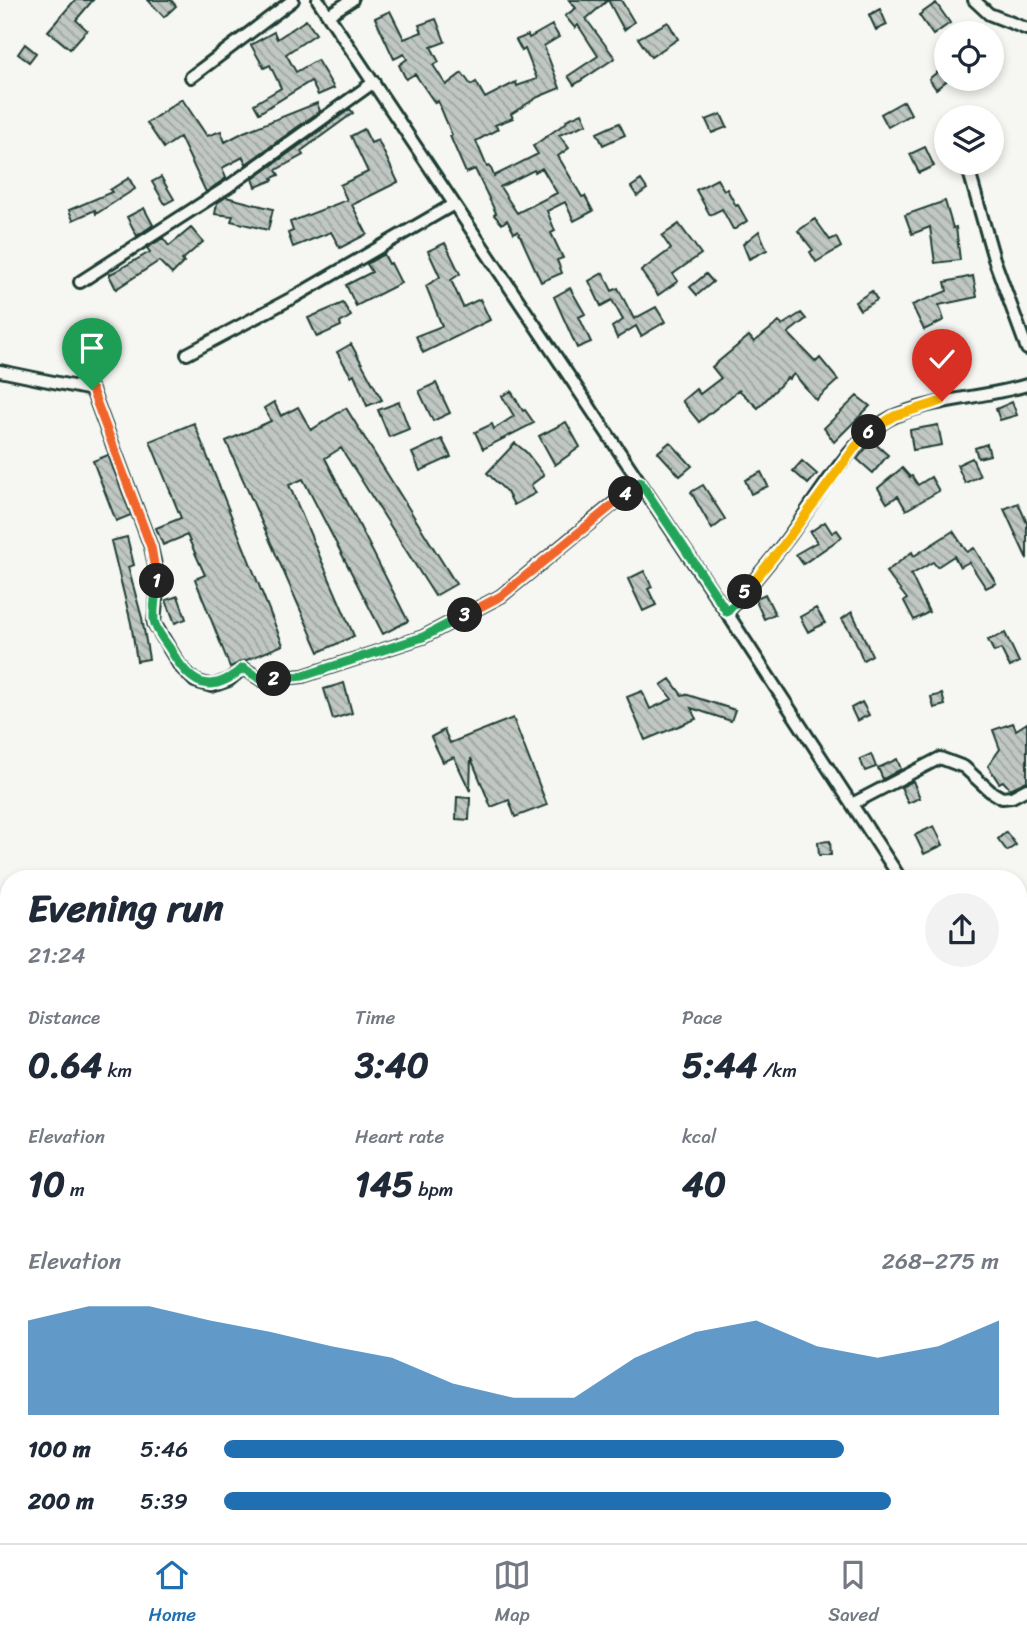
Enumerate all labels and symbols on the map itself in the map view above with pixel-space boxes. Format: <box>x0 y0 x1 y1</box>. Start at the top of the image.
pin <box>62 318 122 390</box>
pin <box>912 329 972 401</box>
pin: 6 <box>852 414 886 450</box>
pin: 4 <box>608 476 644 512</box>
pin: 1 <box>140 564 174 598</box>
pin: 5 <box>728 574 762 610</box>
pin: 3 <box>448 598 482 632</box>
pin: 2 <box>256 662 292 696</box>

